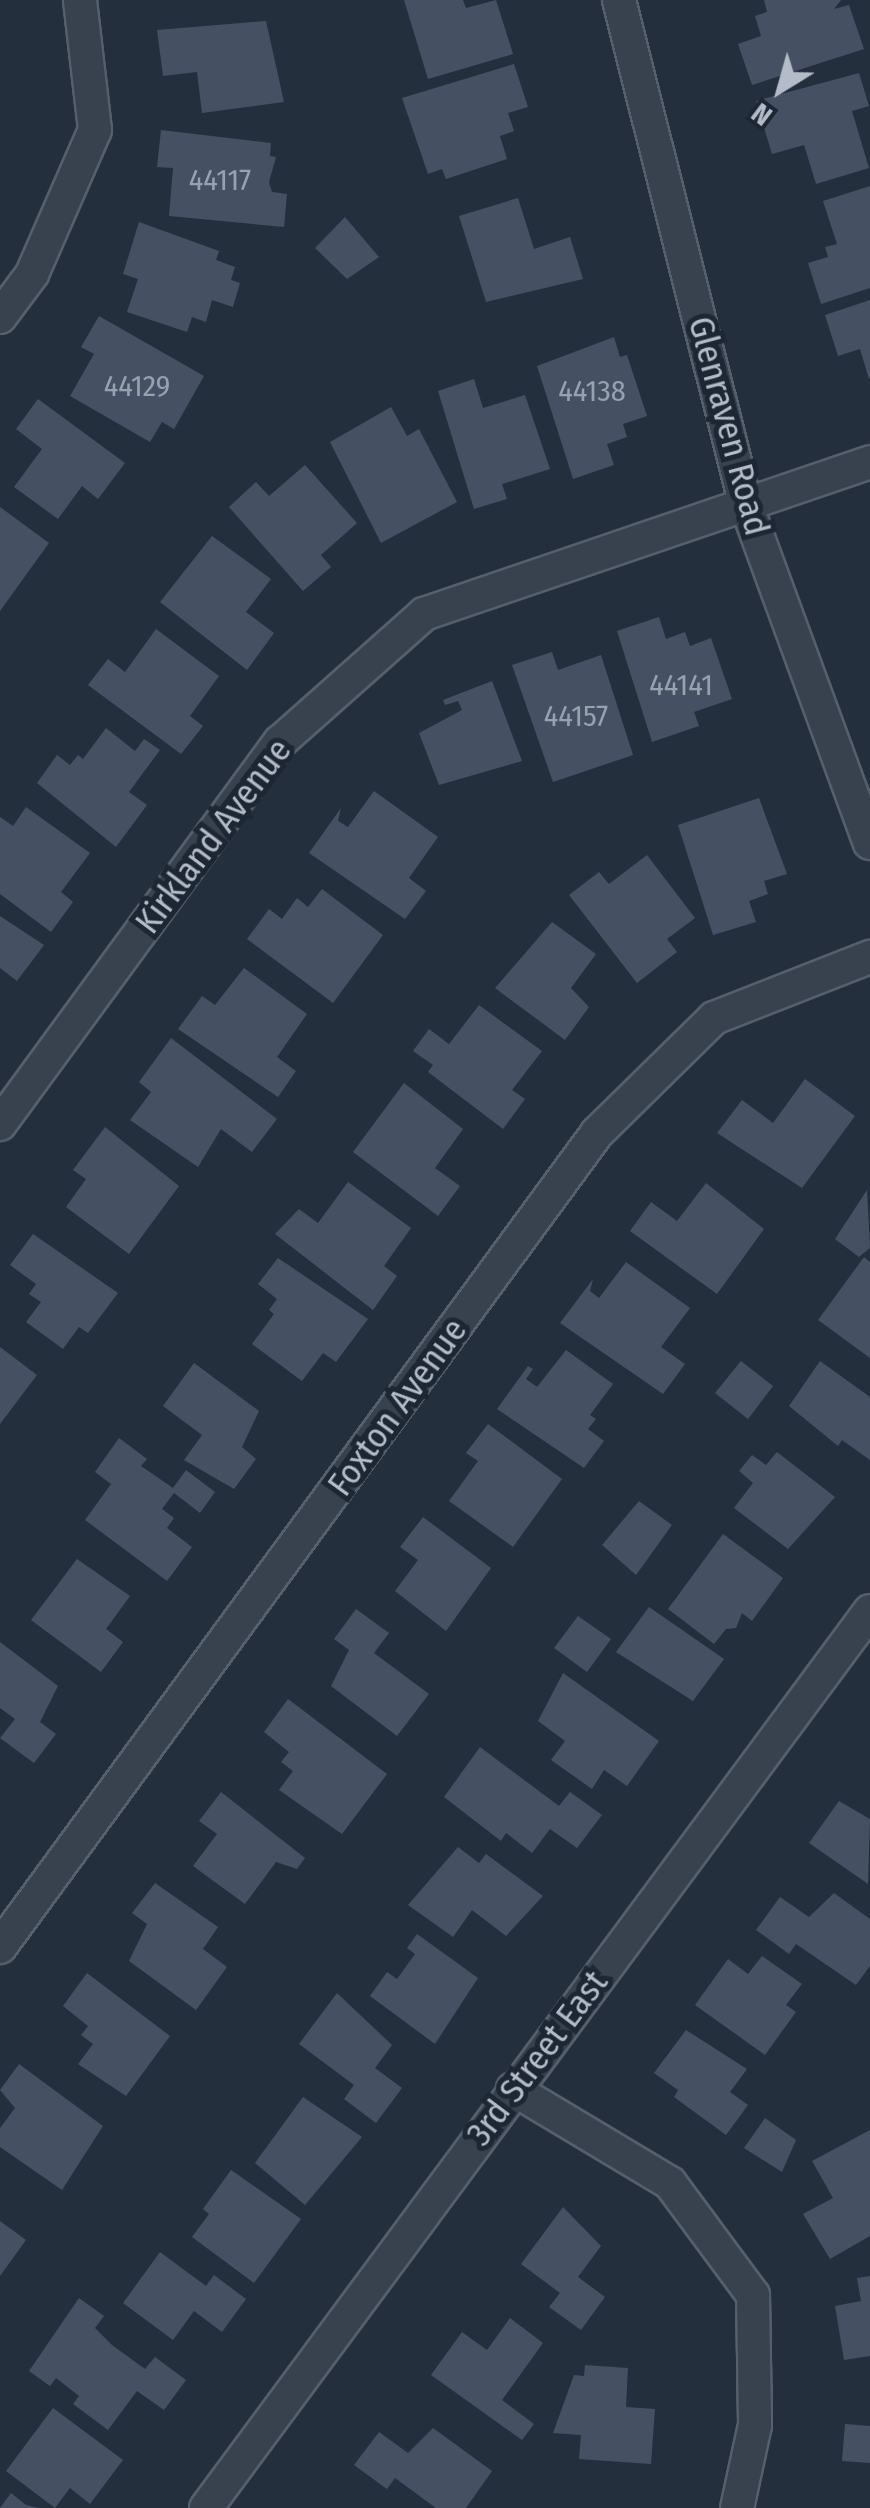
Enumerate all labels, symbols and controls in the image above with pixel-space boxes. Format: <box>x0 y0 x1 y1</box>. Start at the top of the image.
north arrow <box>730 40 830 140</box>
text: N <box>745 96 778 133</box>
house number: 44117 <box>189 162 251 198</box>
street label: Glenraven Road <box>680 312 778 540</box>
house number: 44129 <box>104 368 170 404</box>
house number: 44138 <box>558 373 626 409</box>
house number: 44141 <box>649 667 713 703</box>
house number: 44157 <box>544 698 608 734</box>
street label: Kirkland Avenue <box>126 730 300 942</box>
street label: Foxton Avenue <box>319 1310 475 1504</box>
street label: 3rd Street East <box>458 1962 616 2154</box>

